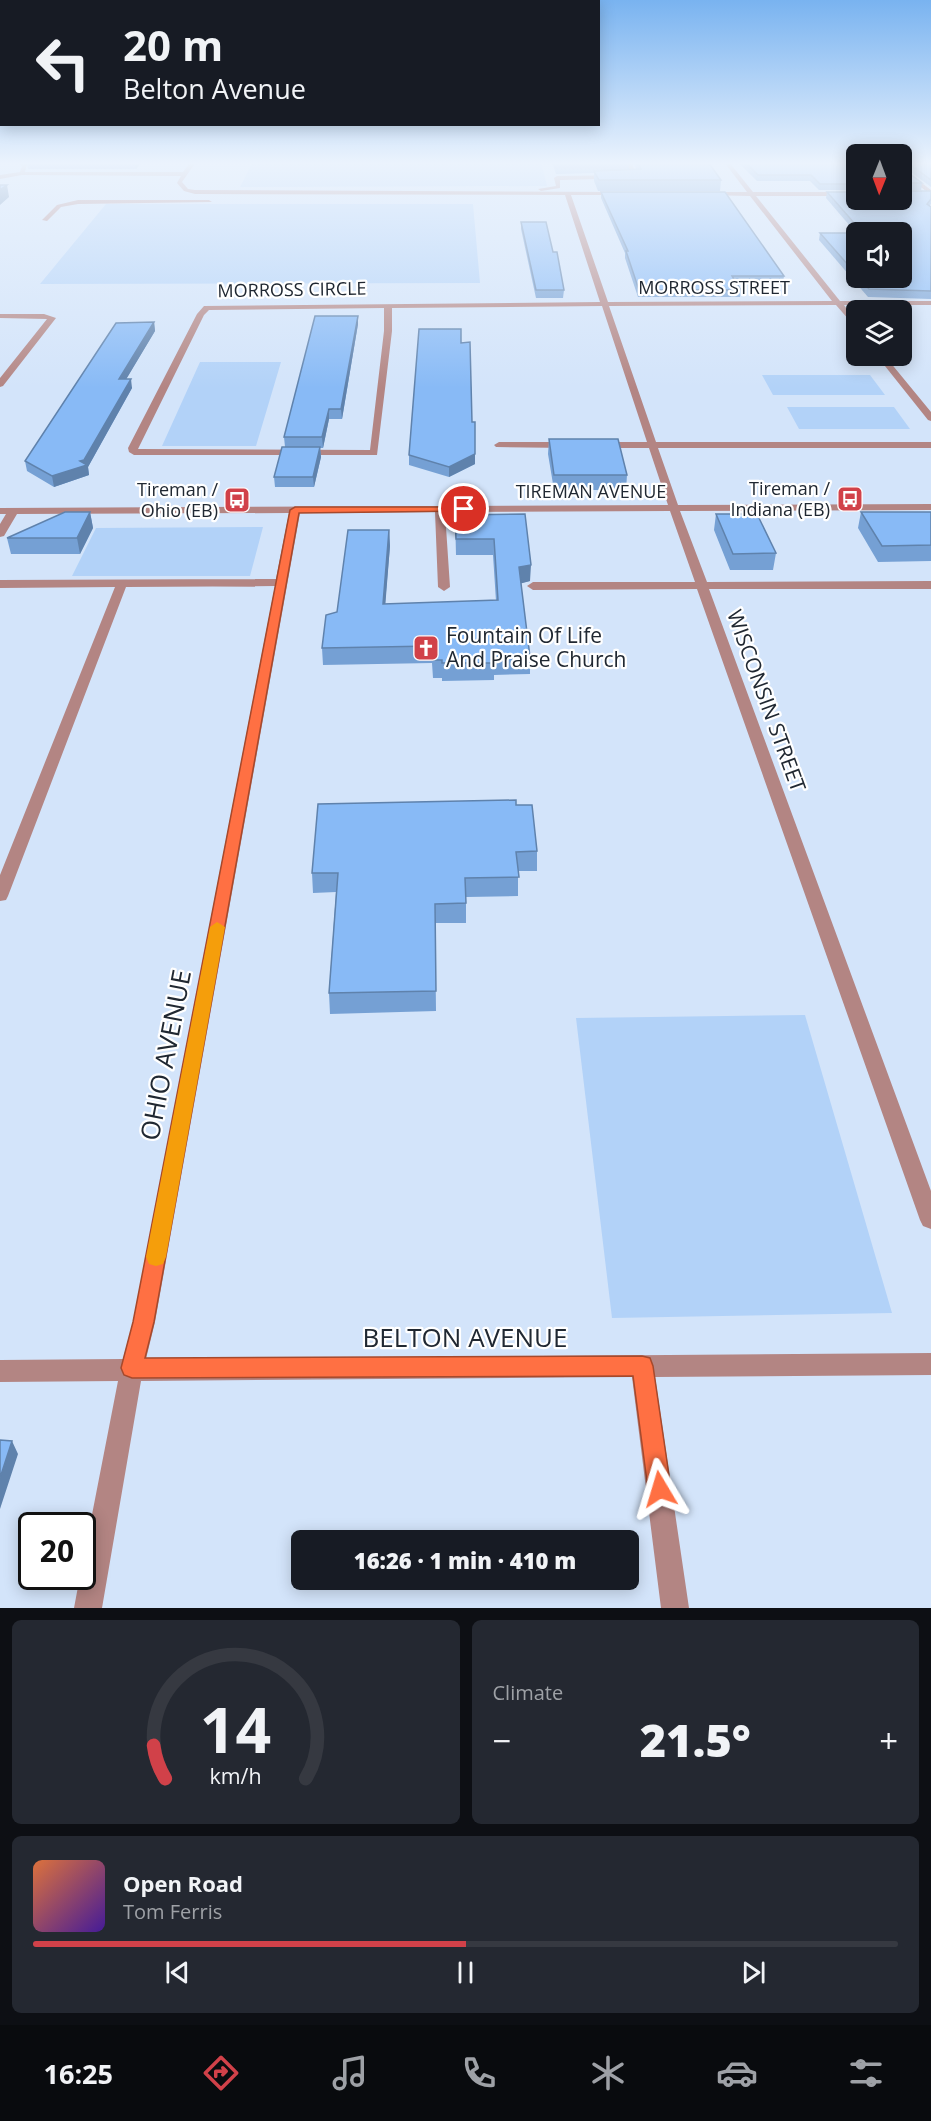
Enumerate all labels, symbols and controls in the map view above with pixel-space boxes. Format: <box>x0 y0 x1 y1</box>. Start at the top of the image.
text: 20 m <box>123 16 223 73</box>
icon: left <box>24 24 102 102</box>
text: Belton Avenue <box>123 70 306 107</box>
north arrow <box>846 144 912 210</box>
map controls <box>846 144 912 366</box>
button: sound <box>846 222 912 288</box>
street label: MORROSS STREET <box>638 275 790 299</box>
street label: MORROSS CIRCLE <box>217 276 367 302</box>
button: layers <box>846 300 912 366</box>
place label: Tireman / Indiana (EB) <box>730 476 830 521</box>
place label: Tireman / Ohio (EB) <box>137 477 218 522</box>
street label: TIREMAN AVENUE <box>516 479 666 503</box>
pin <box>438 483 489 534</box>
bus stop icon: Tireman / Indiana (EB) <box>835 484 865 514</box>
bus stop icon: Tireman / Ohio (EB) <box>222 485 252 515</box>
icon: arrive <box>447 492 480 525</box>
street label: WISCONSIN STREET <box>721 606 813 796</box>
place label: Fountain Of Life And Praise Church <box>446 621 626 673</box>
church icon: Fountain Of Life And Praise Church <box>411 633 441 663</box>
street label: OHIO AVENUE <box>131 966 199 1143</box>
street label: BELTON AVENUE <box>362 1319 568 1355</box>
position arrow <box>628 1457 692 1521</box>
speed limit sign: 20 <box>18 1512 96 1590</box>
text: 16:26 · 1 min · 410 m <box>354 1545 576 1575</box>
text: Climate <box>493 1679 563 1706</box>
text: 14 <box>200 1686 271 1771</box>
text: 21.5° <box>640 1709 751 1770</box>
text: − <box>493 1718 511 1763</box>
text: + <box>879 1718 898 1763</box>
text: km/h <box>210 1761 262 1790</box>
text: Open Road <box>123 1868 243 1898</box>
text: Tom Ferris <box>123 1898 222 1925</box>
icon: previous <box>161 1956 194 1989</box>
icon: pause <box>449 1956 482 1989</box>
icon: next <box>737 1956 770 1989</box>
icon: directions <box>200 2052 242 2094</box>
icon: music <box>329 2052 371 2094</box>
icon: phone <box>458 2052 500 2094</box>
icon: climate <box>587 2052 629 2094</box>
icon: car <box>716 2052 758 2094</box>
icon: filters <box>845 2052 887 2094</box>
text: 16:25 <box>44 2055 113 2092</box>

